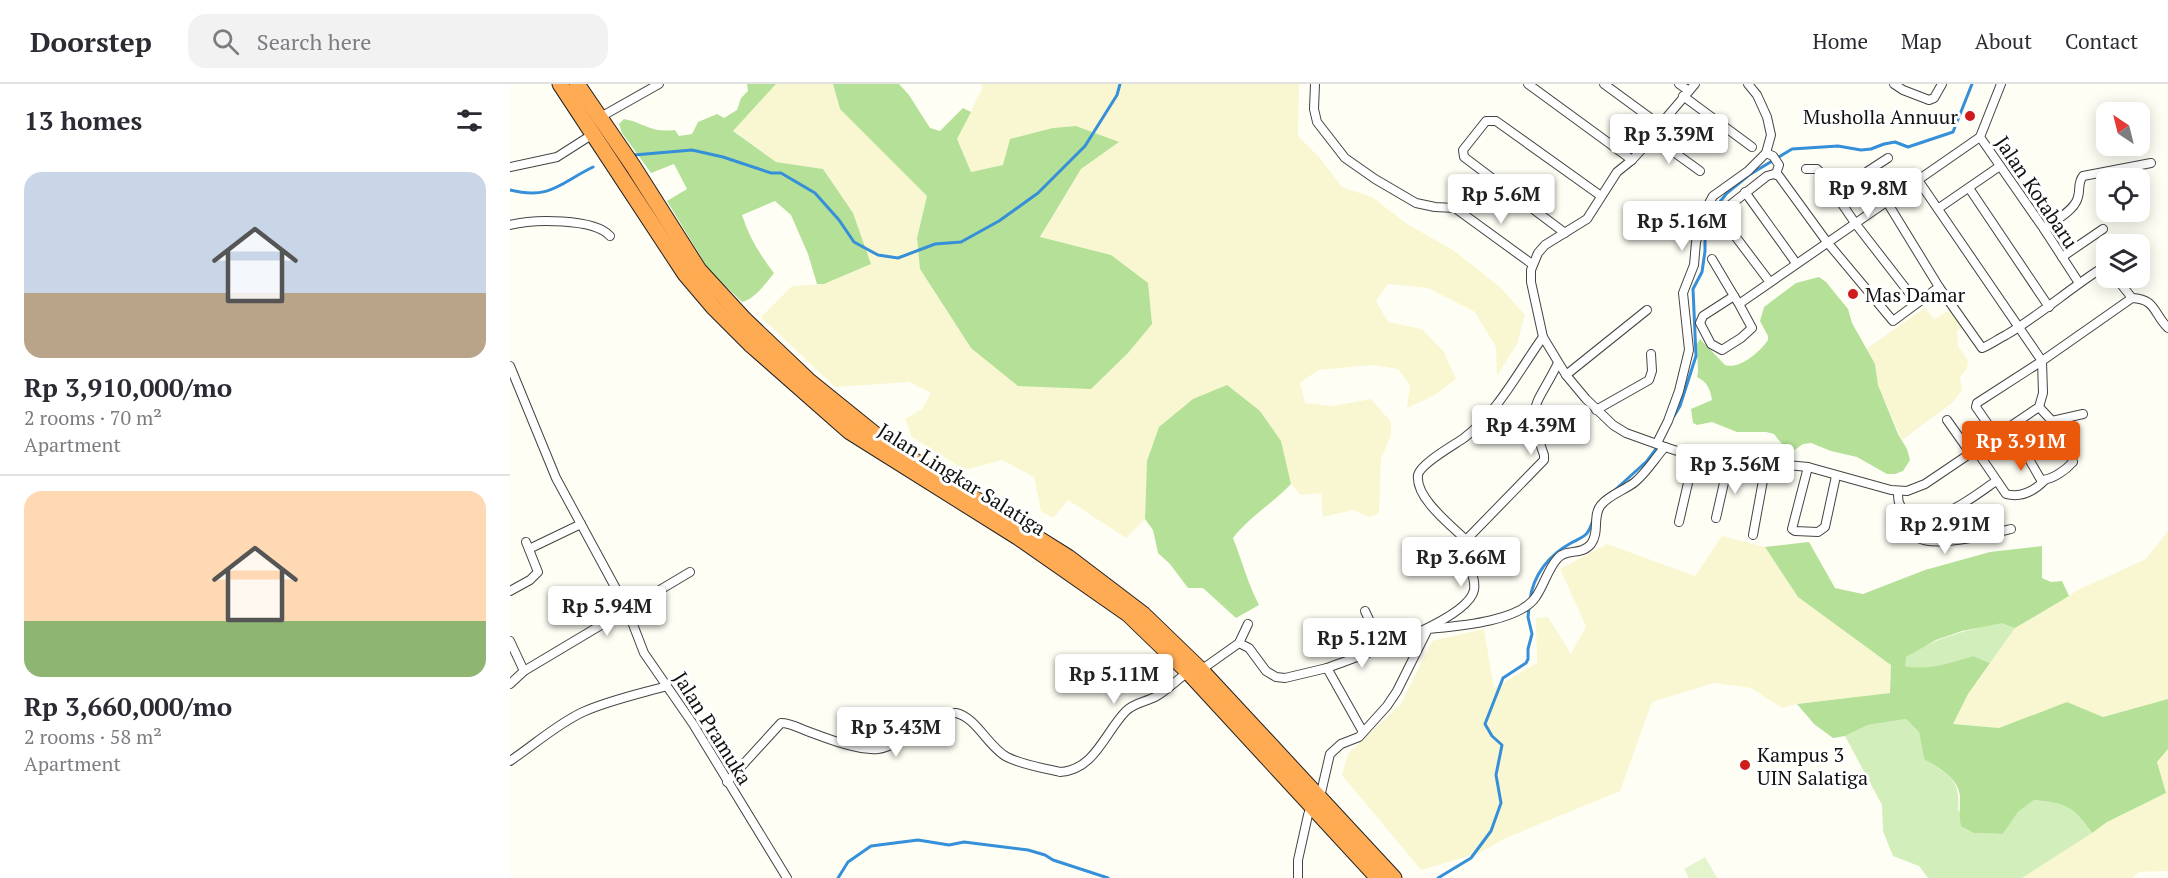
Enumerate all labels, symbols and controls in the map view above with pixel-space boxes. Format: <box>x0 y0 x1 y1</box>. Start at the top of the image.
search box <box>188 14 608 68</box>
text: Doorstep <box>30 23 152 60</box>
icon: search <box>209 25 242 58</box>
text: Search here <box>257 27 371 56</box>
text: Home <box>1812 27 1868 55</box>
text: Map <box>1901 27 1942 55</box>
text: About <box>1975 27 2032 55</box>
text: Contact <box>2065 27 2138 55</box>
north arrow <box>2096 102 2150 156</box>
map controls <box>2096 102 2150 288</box>
text: 13 homes <box>24 103 142 137</box>
place label: Musholla Annuur <box>1803 103 1958 130</box>
icon: filters <box>453 104 486 137</box>
marker: Musholla Annuur <box>1963 109 1977 123</box>
pin: Rp 3.39M <box>1607 114 1731 165</box>
text: Rp 3.39M <box>1624 120 1714 147</box>
street label: Jalan Kotabaru <box>1989 130 2085 254</box>
pin: Rp 9.8M <box>1813 168 1923 219</box>
button: locate <box>2096 168 2150 222</box>
pin: Rp 5.6M <box>1446 174 1556 225</box>
text: Rp 9.8M <box>1829 174 1907 201</box>
text: Rp 5.6M <box>1462 180 1540 207</box>
pin: Rp 5.16M <box>1620 201 1744 252</box>
text: Rp 5.16M <box>1637 207 1727 234</box>
icon: home <box>201 211 309 319</box>
button: layers <box>2096 234 2150 288</box>
place label: Mas Damar <box>1865 281 1966 308</box>
marker: Mas Damar <box>1846 287 1860 301</box>
text: Rp 3,910,000/mo <box>24 370 232 404</box>
text: 2 rooms · 70 m² <box>24 404 162 431</box>
pin: Rp 4.39M <box>1469 405 1593 456</box>
text: Rp 4.39M <box>1486 411 1576 438</box>
street label: Jalan Lingkar Salatiga <box>873 416 1051 542</box>
pin: Rp 3.91M <box>1959 421 2083 472</box>
text: Rp 3.91M <box>1976 427 2066 454</box>
text: Apartment <box>24 431 121 458</box>
pin: Rp 3.56M <box>1673 444 1797 495</box>
text: Rp 3.56M <box>1690 450 1780 477</box>
pin: Rp 2.91M <box>1883 504 2007 555</box>
text: Rp 2.91M <box>1900 510 1990 537</box>
icon: home <box>201 530 309 638</box>
pin: Rp 3.66M <box>1399 537 1523 588</box>
text: Rp 3.66M <box>1416 543 1506 570</box>
pin: Rp 5.94M <box>545 586 669 637</box>
text: Rp 5.94M <box>562 592 652 619</box>
pin: Rp 5.12M <box>1300 618 1424 669</box>
text: Rp 5.12M <box>1317 624 1407 651</box>
pin: Rp 5.11M <box>1052 654 1176 705</box>
text: Rp 5.11M <box>1069 660 1159 687</box>
street label: Jalan Pramuka <box>667 666 759 790</box>
text: Rp 3,660,000/mo <box>24 689 232 723</box>
pin: Rp 3.43M <box>834 707 958 758</box>
text: Rp 3.43M <box>851 713 941 740</box>
text: 2 rooms · 58 m² <box>24 723 162 750</box>
place label: Kampus 3 UIN Salatiga <box>1757 741 1868 791</box>
text: Apartment <box>24 750 121 777</box>
marker: Kampus 3 UIN Salatiga <box>1738 758 1752 772</box>

